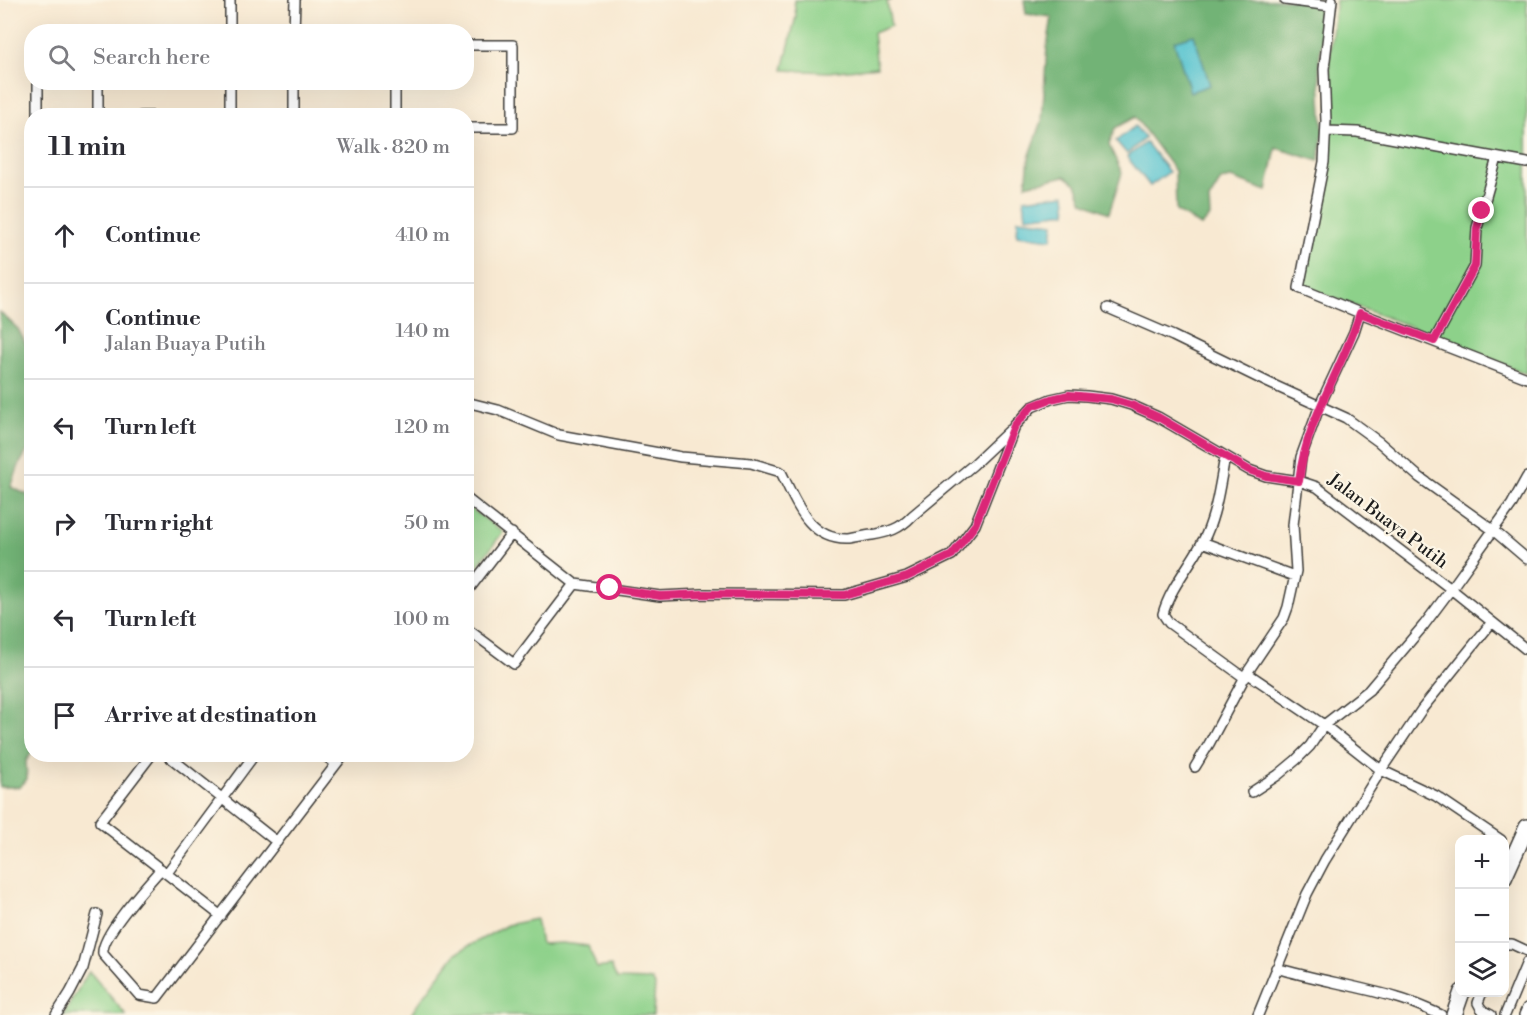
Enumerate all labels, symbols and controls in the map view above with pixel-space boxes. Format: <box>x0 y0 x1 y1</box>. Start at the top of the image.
search box <box>24 24 474 90</box>
icon: search <box>45 41 78 74</box>
text: Search here <box>93 44 210 71</box>
text: 11 min <box>48 131 126 163</box>
text: Walk · 820 m <box>337 135 450 160</box>
route end <box>1468 197 1494 223</box>
icon: ahead <box>48 219 81 252</box>
text: Continue <box>105 222 201 249</box>
text: 410 m <box>395 223 450 248</box>
text: Continue <box>105 305 201 332</box>
icon: ahead <box>48 315 81 348</box>
text: 140 m <box>395 319 450 344</box>
text: Jalan Buaya Putih <box>105 332 266 357</box>
icon: left <box>48 411 81 444</box>
text: Turn left <box>105 414 196 441</box>
text: 120 m <box>395 415 450 440</box>
street label: Jalan Buaya Putih <box>1322 468 1453 574</box>
icon: right <box>48 507 81 540</box>
text: Turn right <box>105 510 213 537</box>
text: 50 m <box>404 511 450 536</box>
route start <box>596 574 622 600</box>
icon: left <box>48 603 81 636</box>
text: Turn left <box>105 606 196 633</box>
text: 100 m <box>394 607 450 632</box>
icon: arrive <box>48 699 81 732</box>
text: Arrive at destination <box>105 702 317 729</box>
map controls <box>1455 835 1509 997</box>
button: + <box>1455 835 1509 889</box>
button: − <box>1455 889 1509 943</box>
button: layers <box>1455 943 1509 997</box>

